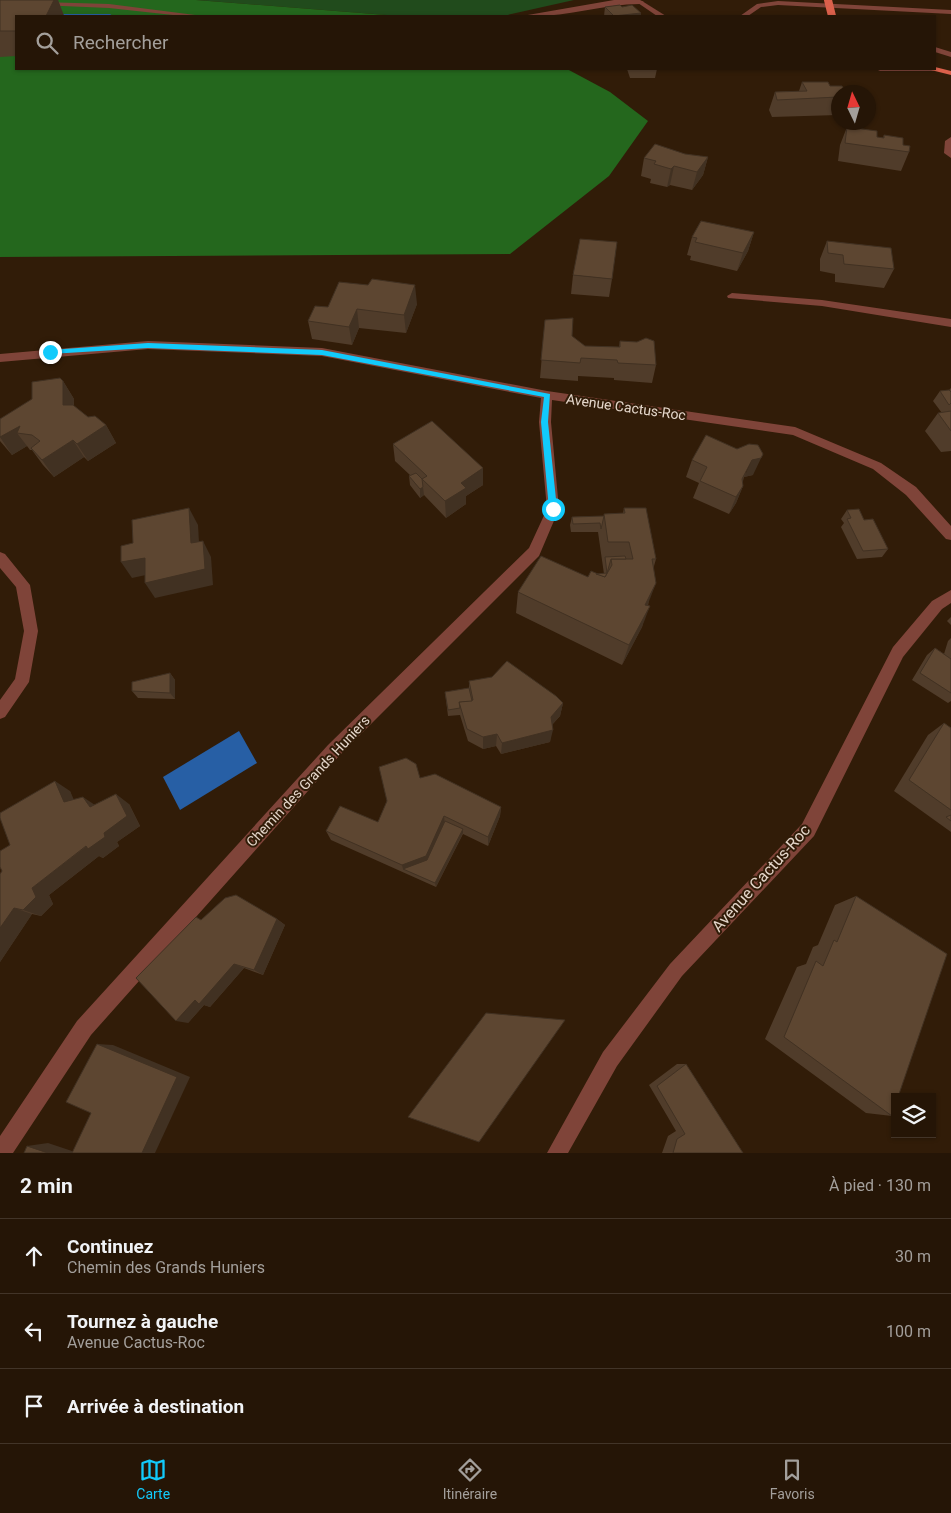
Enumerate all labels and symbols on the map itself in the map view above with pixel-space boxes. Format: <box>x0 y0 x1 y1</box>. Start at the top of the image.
north arrow <box>831 85 876 130</box>
route end <box>39 341 62 364</box>
street label: Avenue Cactus-Roc <box>565 391 687 423</box>
route start <box>542 498 565 521</box>
street label: Chemin des Grands Huniers <box>243 712 373 850</box>
street label: Avenue Cactus-Roc <box>708 820 814 936</box>

